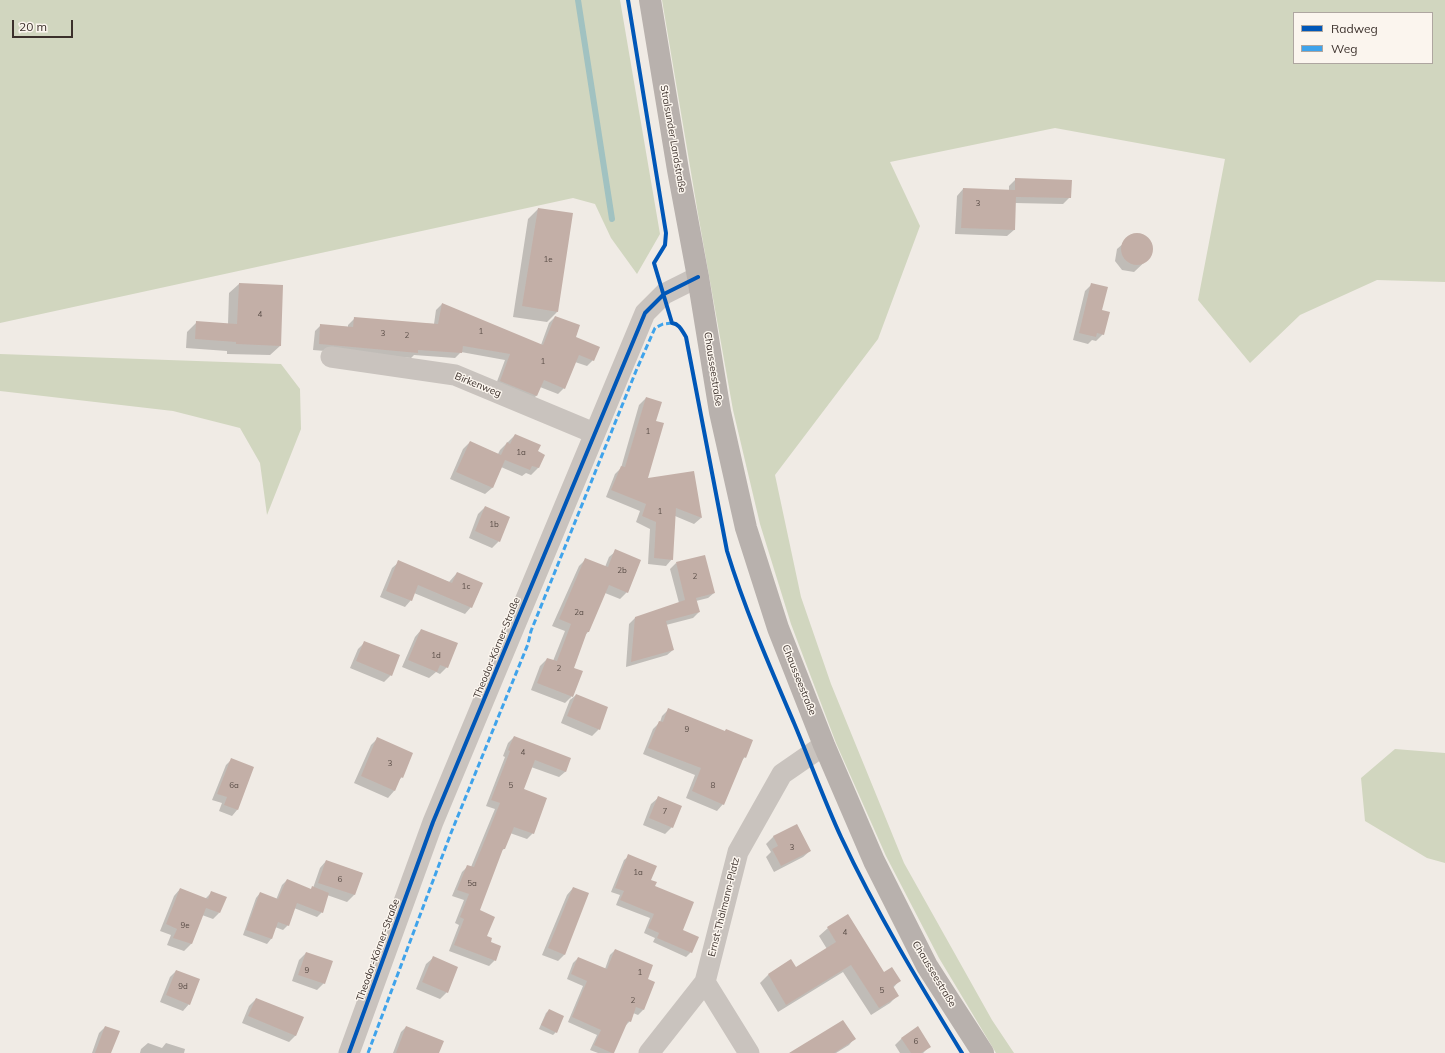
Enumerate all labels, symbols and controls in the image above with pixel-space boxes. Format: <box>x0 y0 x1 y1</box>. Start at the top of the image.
scale bar <box>14 12 75 38</box>
legend <box>1293 12 1433 64</box>
text: 20 m <box>19 19 47 34</box>
text: Radweg <box>1331 21 1378 36</box>
text: Weg <box>1331 41 1357 56</box>
street label: Stralsunder Landstraße <box>658 84 688 194</box>
house number: 3 <box>976 199 980 209</box>
house number: 1e <box>543 255 553 265</box>
house number: 4 <box>258 310 262 320</box>
house number: 1 <box>479 327 483 337</box>
house number: 3 <box>381 329 385 339</box>
house number: 2 <box>405 331 409 341</box>
street label: Chausseestraße <box>701 331 725 407</box>
house number: 1 <box>541 357 545 367</box>
street label: Birkenweg <box>453 370 503 400</box>
house number: 1 <box>646 427 650 437</box>
house number: 1a <box>516 448 526 458</box>
house number: 1 <box>658 507 662 517</box>
house number: 1b <box>489 520 499 530</box>
house number: 2b <box>617 566 627 576</box>
house number: 2 <box>693 572 697 582</box>
house number: 1c <box>462 582 470 592</box>
street label: Theodor-Körner-Straße <box>471 596 523 700</box>
house number: 2a <box>574 608 584 618</box>
street label: Chausseestraße <box>779 643 819 717</box>
house number: 1d <box>431 651 441 661</box>
house number: 2 <box>557 664 561 674</box>
house number: 9 <box>685 725 689 735</box>
house number: 4 <box>521 748 525 758</box>
house number: 3 <box>388 759 392 769</box>
house number: 6a <box>229 781 239 791</box>
house number: 5 <box>509 781 513 791</box>
house number: 8 <box>711 781 715 791</box>
house number: 7 <box>663 807 667 817</box>
house number: 3 <box>790 843 794 853</box>
street label: Ernst-Thälmann-Platz <box>706 856 742 958</box>
house number: 1a <box>633 868 643 878</box>
house number: 6 <box>338 875 342 885</box>
house number: 5a <box>467 879 477 889</box>
street label: Theodor-Körner-Straße <box>354 897 402 1003</box>
house number: 9e <box>180 921 190 931</box>
house number: 4 <box>843 928 847 938</box>
street label: Chausseestraße <box>910 939 958 1009</box>
house number: 9 <box>305 966 309 976</box>
house number: 1 <box>638 968 642 978</box>
house number: 9d <box>178 982 188 992</box>
house number: 5 <box>880 986 884 996</box>
house number: 2 <box>631 996 635 1006</box>
house number: 6 <box>914 1037 918 1047</box>

